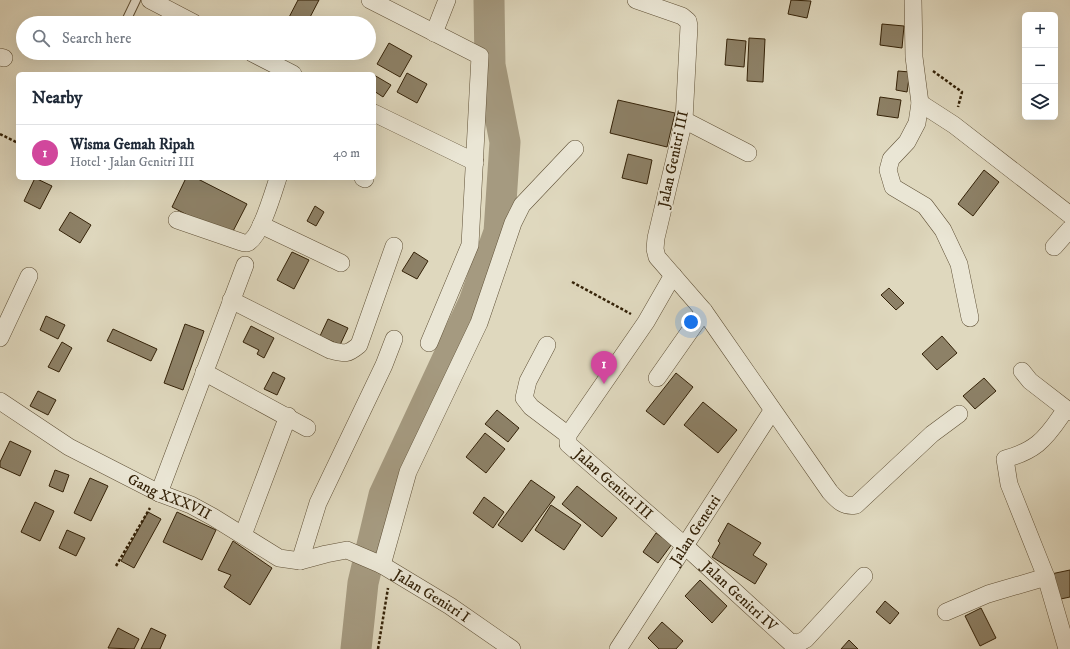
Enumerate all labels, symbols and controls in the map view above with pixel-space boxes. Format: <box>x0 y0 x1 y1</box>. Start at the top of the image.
map controls <box>1022 12 1058 120</box>
button: + <box>1022 12 1058 48</box>
search box <box>16 16 376 60</box>
icon: search <box>30 27 52 49</box>
text: Search here <box>62 29 131 48</box>
button: − <box>1022 48 1058 84</box>
button: layers <box>1022 84 1058 120</box>
text: Nearby <box>32 87 82 109</box>
street label: Jalan Genitri III <box>654 109 693 211</box>
text: Wisma Gemah Ripah <box>70 135 195 154</box>
text: 1 <box>43 145 47 161</box>
text: 40 m <box>333 145 360 161</box>
text: Hotel · Jalan Genitri III <box>70 154 194 170</box>
your location <box>681 312 701 332</box>
pin: 1 <box>591 351 617 384</box>
street label: Jalan Genitri III <box>568 443 657 524</box>
street label: Gang XXXVII <box>124 470 214 524</box>
street label: Jalan Genetri <box>665 492 725 570</box>
street label: Jalan Genitri IV <box>696 556 782 636</box>
street label: Jalan Genitri I <box>388 564 473 627</box>

